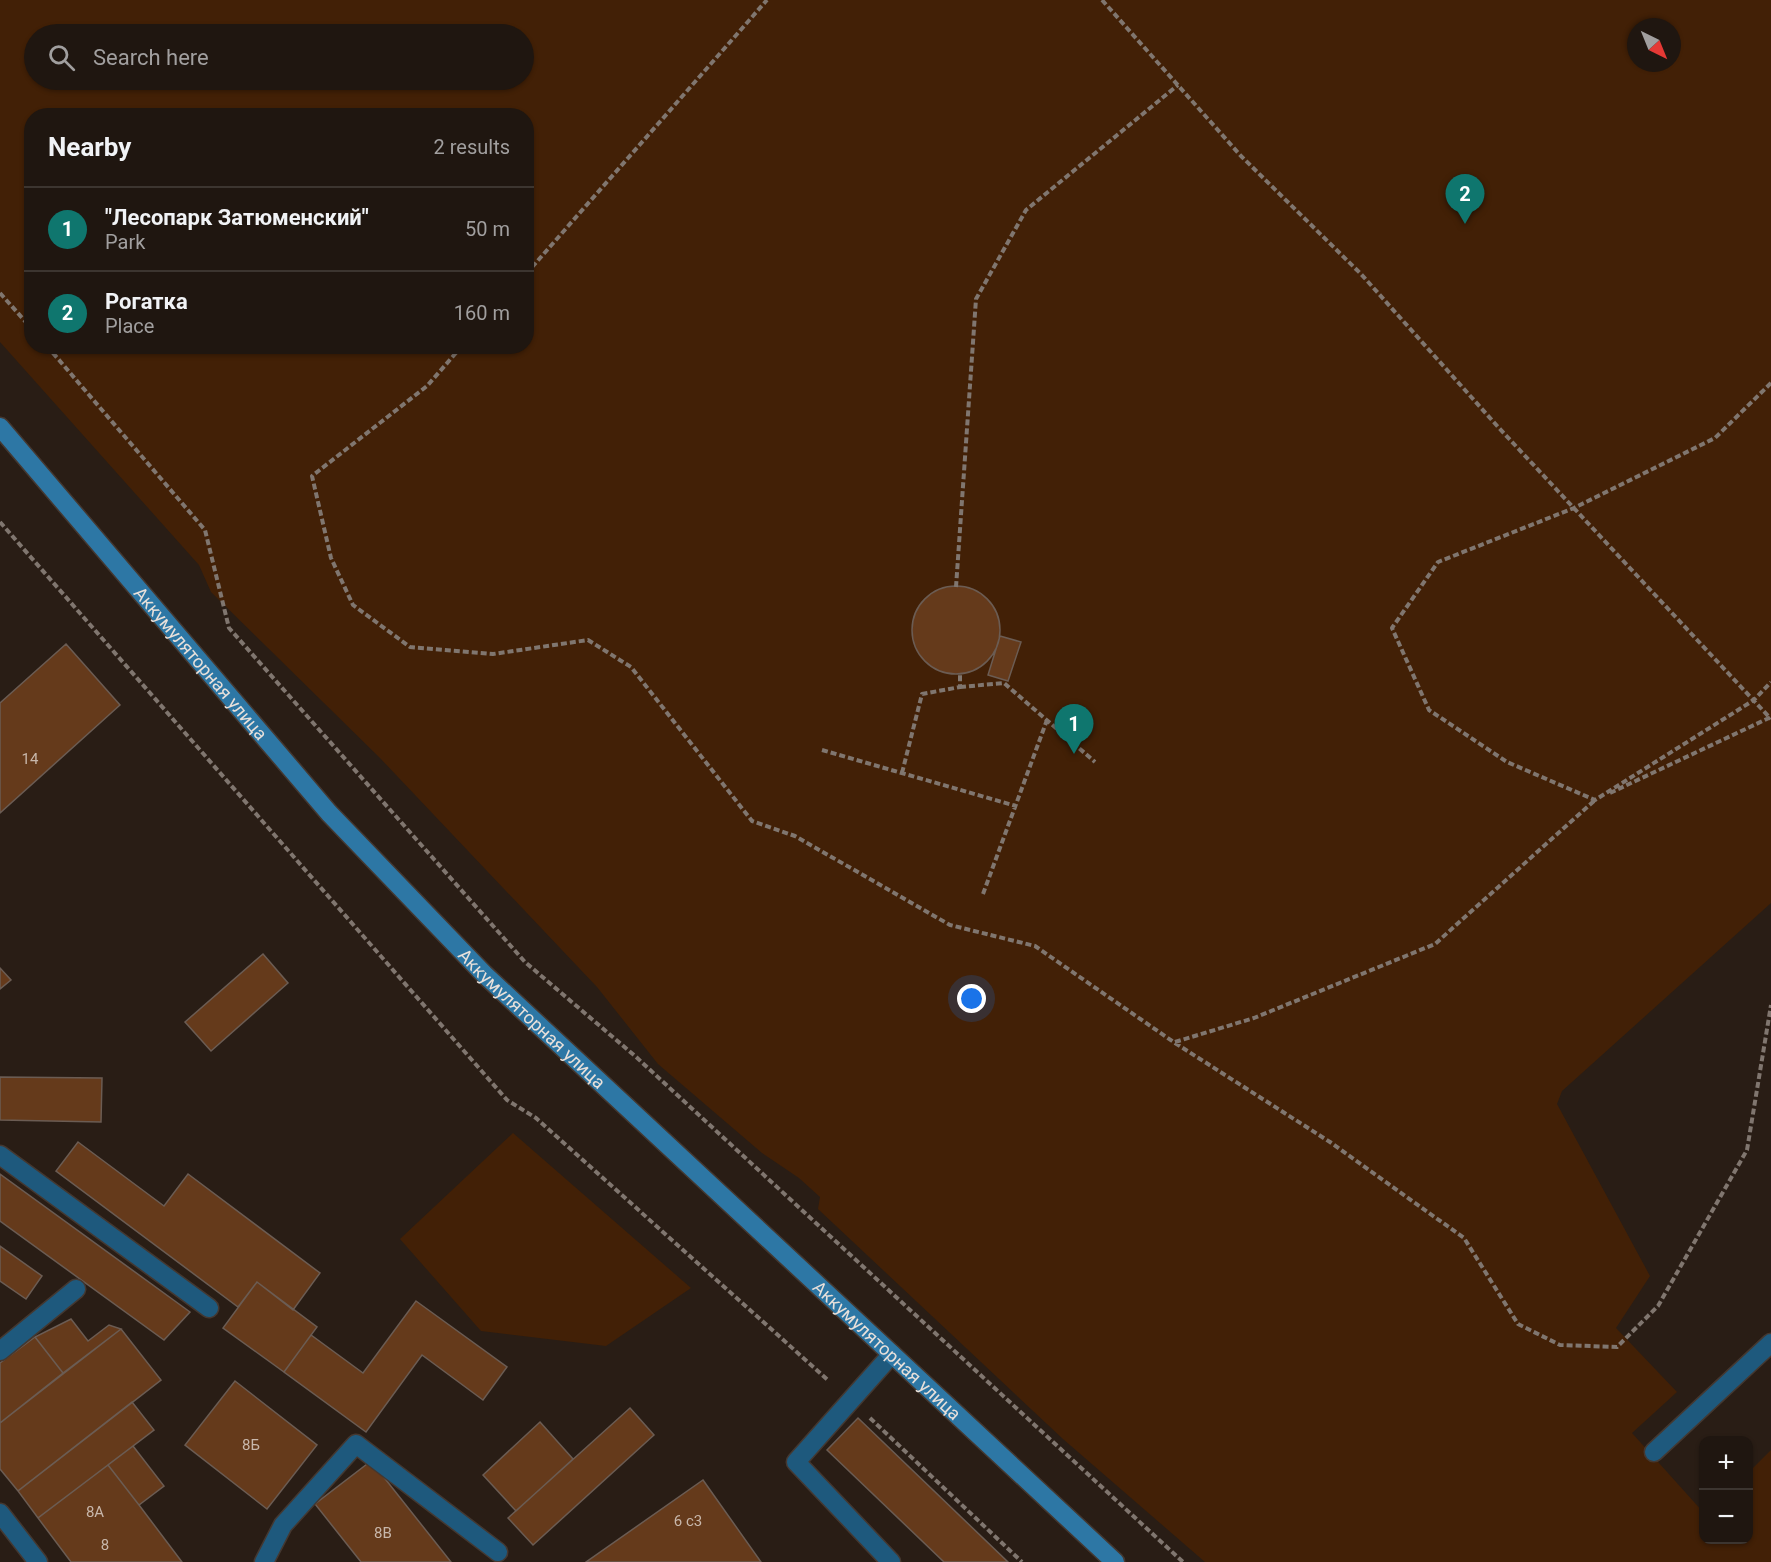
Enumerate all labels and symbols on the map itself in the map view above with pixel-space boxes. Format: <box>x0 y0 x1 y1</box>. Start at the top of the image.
north arrow <box>1627 18 1681 72</box>
pin: 2 <box>1446 174 1484 224</box>
street label: Аккумуляторная улица <box>130 582 272 744</box>
pin: 1 <box>1054 704 1094 754</box>
house number: 14 <box>22 750 39 768</box>
street label: Аккумуляторная улица <box>454 944 610 1092</box>
your location <box>957 984 986 1013</box>
street label: Аккумуляторная улица <box>809 1276 966 1424</box>
house number: 8Б <box>242 1436 260 1454</box>
house number: 8А <box>86 1503 104 1521</box>
house number: 6 с3 <box>674 1512 702 1530</box>
house number: 8В <box>374 1524 392 1542</box>
house number: 8 <box>101 1536 109 1554</box>

